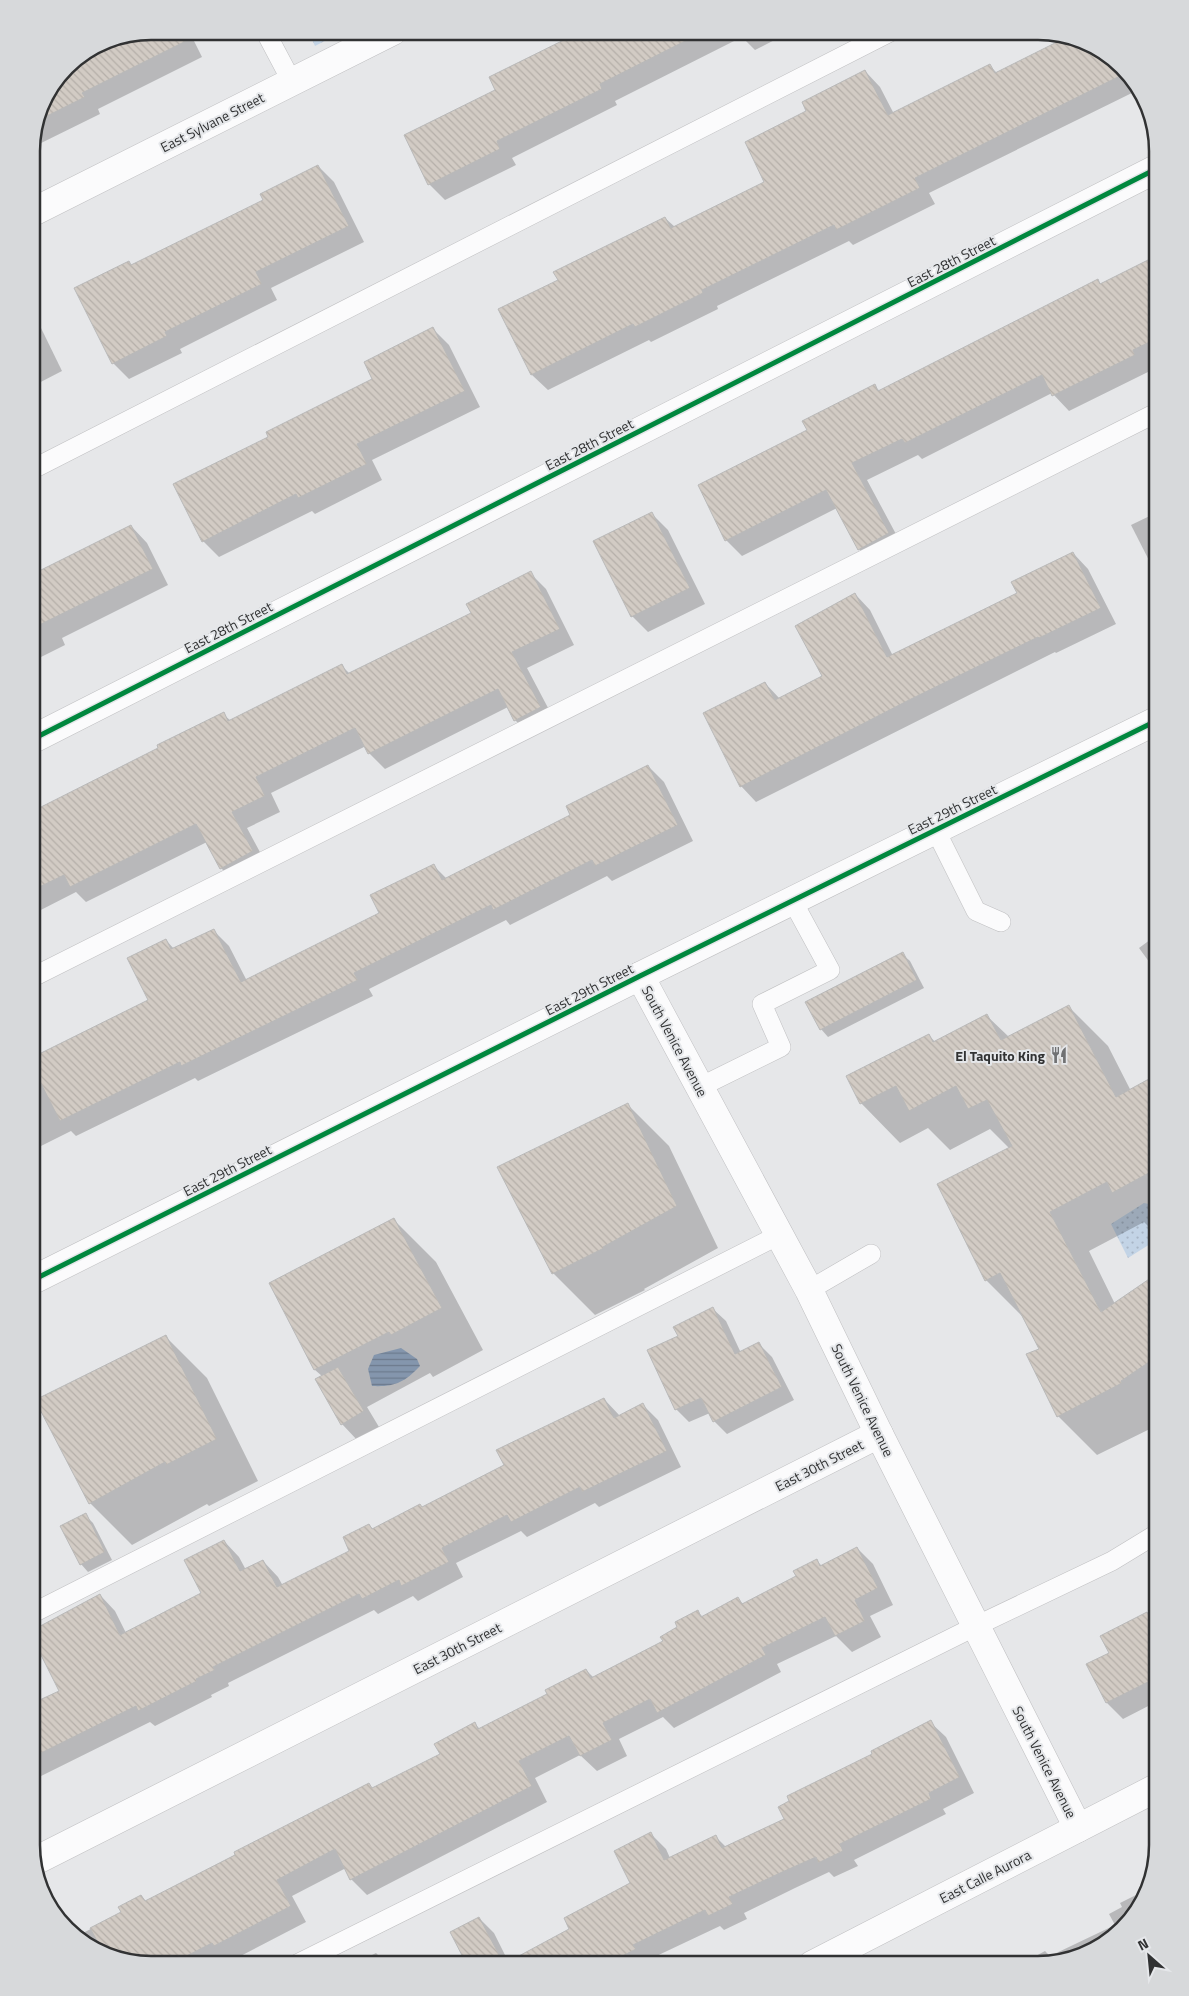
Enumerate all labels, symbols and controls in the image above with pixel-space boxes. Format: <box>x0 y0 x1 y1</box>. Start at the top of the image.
street label: East Sylvane Street <box>156 87 268 157</box>
street label: East 28th Street <box>903 230 999 292</box>
street label: East 28th Street <box>541 413 637 475</box>
street label: East 28th Street <box>180 596 276 658</box>
street label: East 29th Street <box>904 778 1000 840</box>
street label: East 29th Street <box>541 958 637 1020</box>
street label: South Venice Avenue <box>637 982 713 1100</box>
place label: El Taquito King <box>955 1045 1046 1066</box>
restaurant icon: El Taquito King <box>1049 1045 1069 1065</box>
street label: East 29th Street <box>179 1139 275 1201</box>
street label: South Venice Avenue <box>827 1340 899 1460</box>
street label: East 30th Street <box>771 1434 867 1496</box>
street label: East 30th Street <box>409 1617 505 1679</box>
street label: South Venice Avenue <box>1008 1702 1082 1822</box>
street label: East Calle Aurora <box>936 1844 1034 1908</box>
north arrow <box>1124 1931 1174 1981</box>
text: N <box>1134 1932 1152 1956</box>

